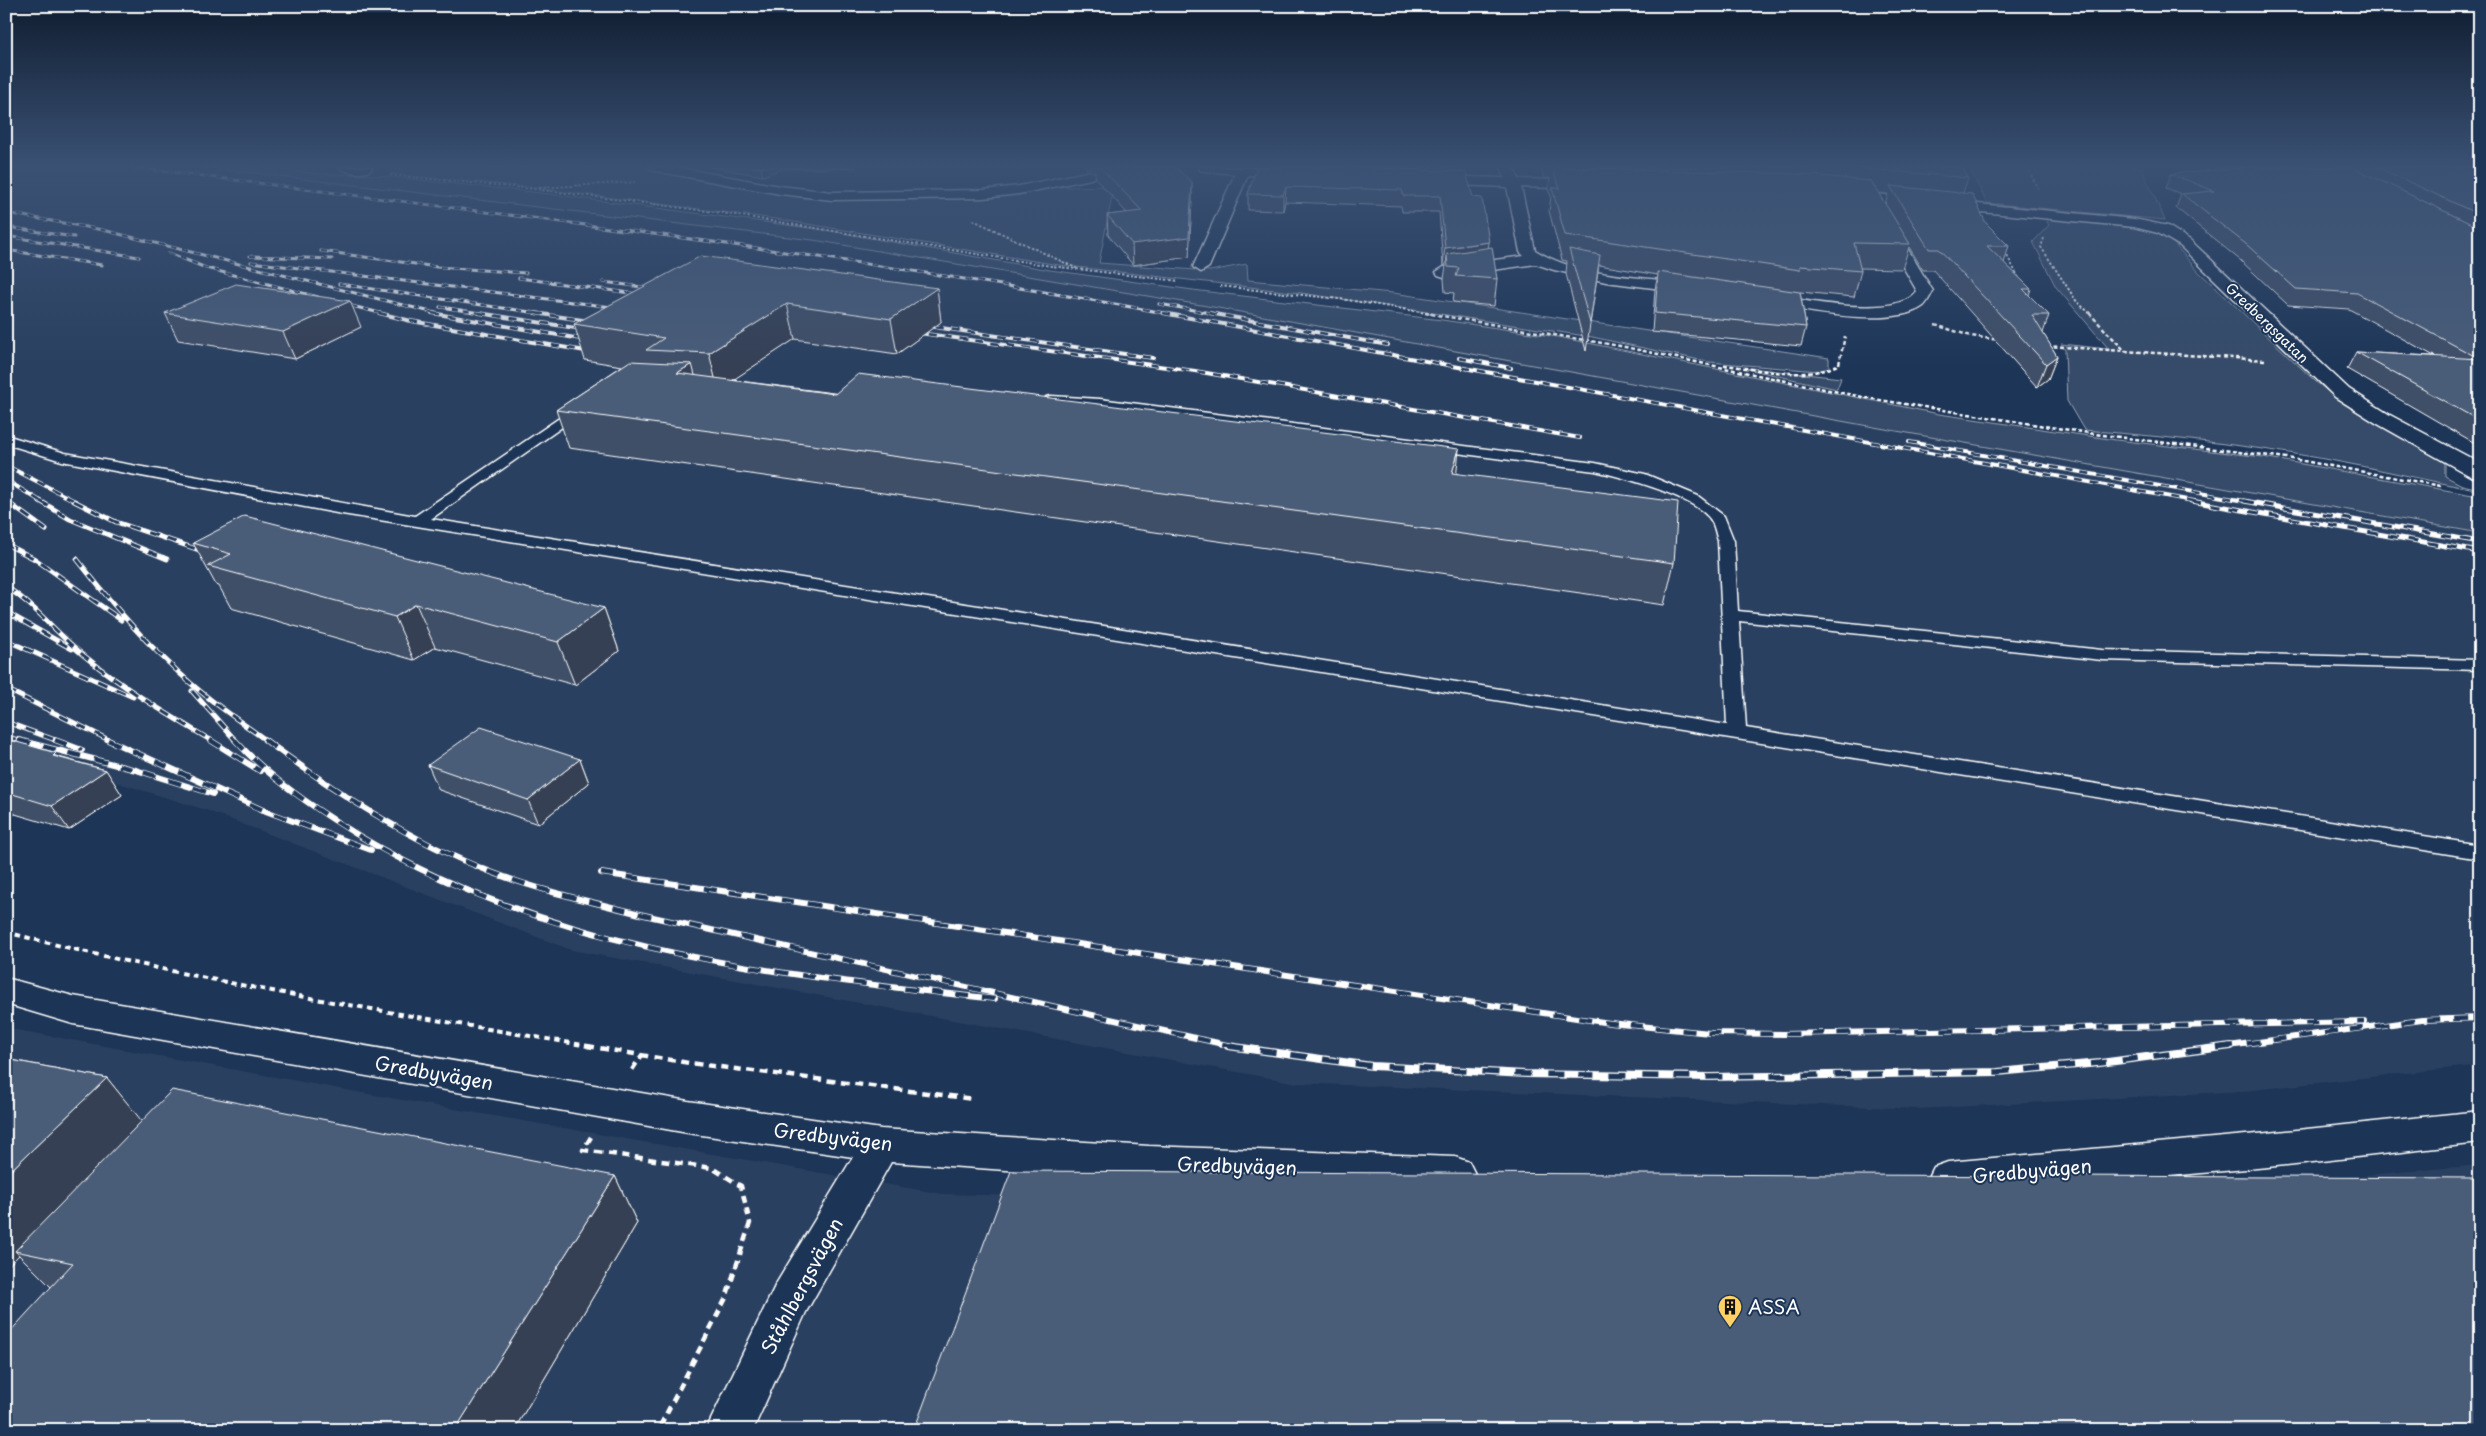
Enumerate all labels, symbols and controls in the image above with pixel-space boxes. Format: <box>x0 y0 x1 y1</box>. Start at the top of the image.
street label: Gredbergsgatan <box>2221 277 2314 368</box>
street label: Gredbyvägen <box>373 1048 496 1096</box>
street label: Gredbyvägen <box>772 1115 894 1157</box>
street label: Gredbyvägen <box>1177 1149 1297 1181</box>
street label: Gredbyvägen <box>1971 1151 2093 1189</box>
street label: Ståhlbergsvägen <box>753 1212 849 1359</box>
place label: ASSA <box>1748 1292 1800 1320</box>
building icon: ASSA <box>1717 1294 1743 1328</box>

